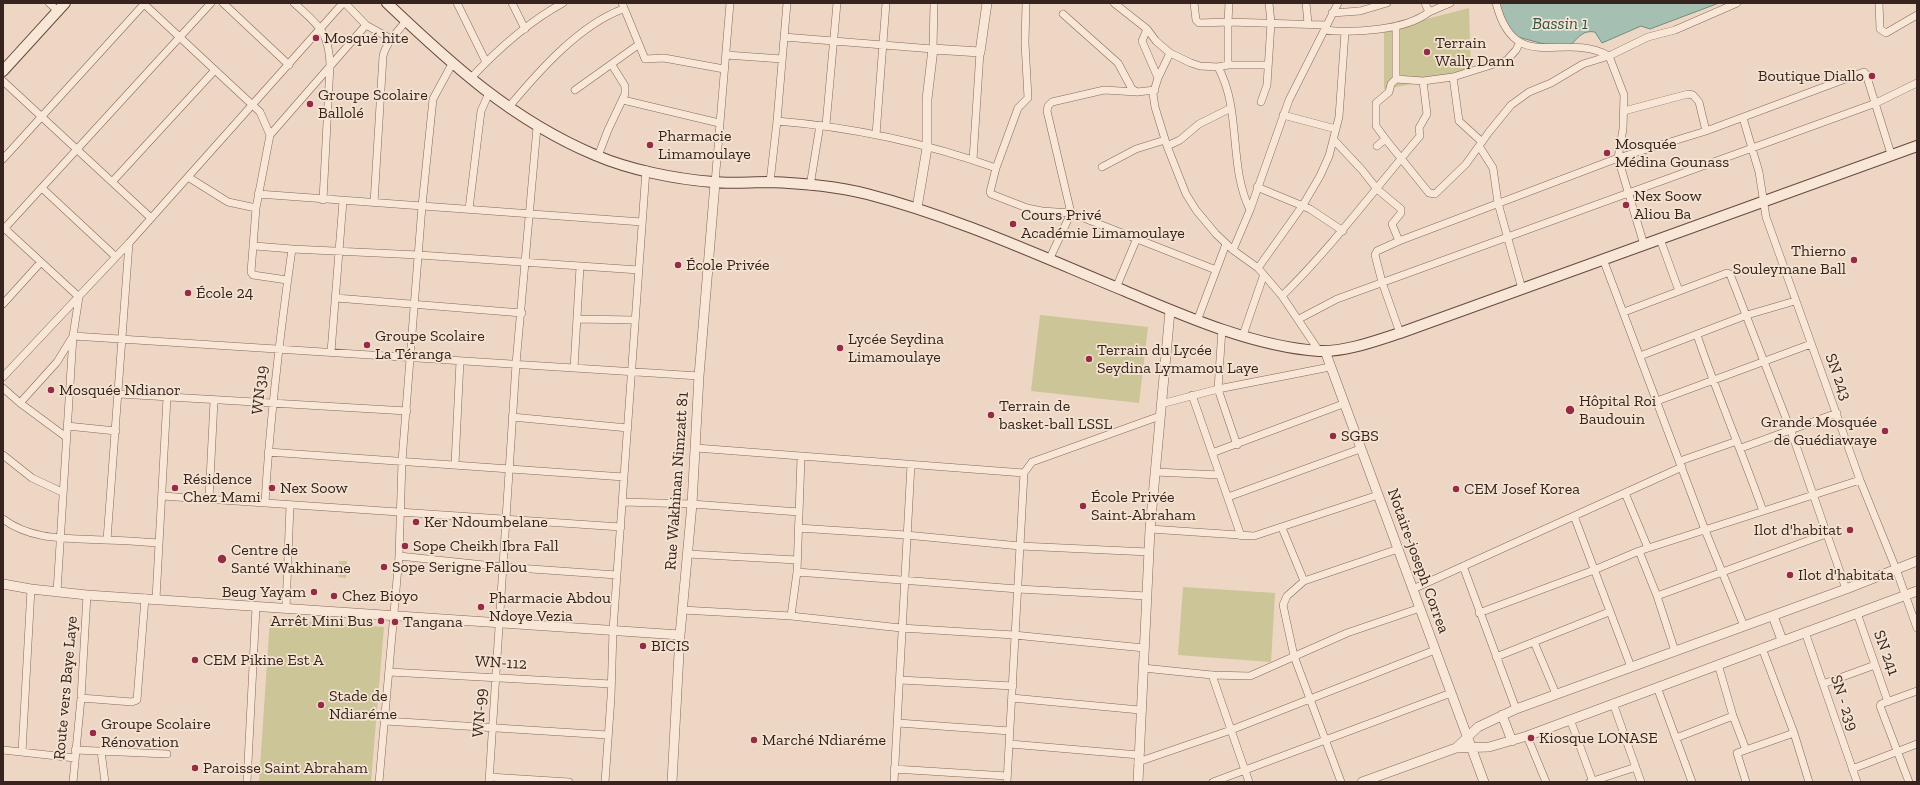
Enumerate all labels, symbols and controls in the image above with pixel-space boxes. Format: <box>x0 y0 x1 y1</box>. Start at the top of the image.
water label: Bassin 1 <box>1532 14 1588 34</box>
place label: Mosqué hite <box>324 28 409 48</box>
marker: Mosqué hite <box>311 33 321 43</box>
place label: Terrain Wally Dann <box>1435 33 1514 71</box>
marker: Terrain Wally Dann <box>1422 47 1432 57</box>
place label: Boutique Diallo <box>1758 66 1864 86</box>
marker: Boutique Diallo <box>1867 71 1877 81</box>
place label: Groupe Scolaire Ballolé <box>318 85 428 123</box>
marker: Groupe Scolaire Ballolé <box>305 99 315 109</box>
place label: Pharmacie Limamoulaye <box>658 126 751 164</box>
place label: Mosquée Médina Gounass <box>1615 134 1729 172</box>
marker: Pharmacie Limamoulaye <box>645 140 655 150</box>
marker: Mosquée Médina Gounass <box>1602 148 1612 158</box>
place label: Nex Soow Aliou Ba <box>1634 186 1702 224</box>
marker: Nex Soow Aliou Ba <box>1621 200 1631 210</box>
place label: Cours Privé Académie Limamoulaye <box>1021 205 1185 243</box>
marker: Cours Privé Académie Limamoulaye <box>1008 219 1018 229</box>
place label: Thierno Souleymane Ball <box>1733 241 1846 279</box>
place label: École Privée <box>686 255 770 275</box>
marker: Thierno Souleymane Ball <box>1849 255 1859 265</box>
marker: École Privée <box>673 260 683 270</box>
place label: École 24 <box>196 283 253 303</box>
marker: École 24 <box>183 288 193 298</box>
place label: Groupe Scolaire La Téranga <box>375 326 485 364</box>
place label: Lycée Seydina Limamoulaye <box>848 329 944 367</box>
marker: Groupe Scolaire La Téranga <box>362 340 372 350</box>
place label: Terrain du Lycée Seydina Lymamou Laye <box>1097 340 1259 378</box>
marker: Lycée Seydina Limamoulaye <box>835 343 845 353</box>
street label: SN 243 <box>1821 351 1855 403</box>
marker: Terrain du Lycée Seydina Lymamou Laye <box>1084 354 1094 364</box>
street label: WN319 <box>248 365 272 415</box>
place label: Mosquée Ndianor <box>59 380 181 400</box>
marker: Mosquée Ndianor <box>46 385 56 395</box>
street label: Rue Wakhinan Nimzatt 81 <box>661 391 693 571</box>
place label: Hôpital Roi Baudouin <box>1579 391 1656 429</box>
place label: Terrain de basket-ball LSSL <box>999 396 1112 434</box>
marker: Hôpital Roi Baudouin <box>1564 404 1576 416</box>
marker: Terrain de basket-ball LSSL <box>986 410 996 420</box>
place label: Grande Mosquée de Guédiawaye <box>1761 412 1877 450</box>
place label: SGBS <box>1341 426 1379 446</box>
marker: Grande Mosquée de Guédiawaye <box>1880 426 1890 436</box>
marker: SGBS <box>1328 431 1338 441</box>
place label: Résidence Chez Mami <box>183 469 261 507</box>
place label: Nex Soow <box>280 478 348 498</box>
place label: CEM Josef Korea <box>1464 479 1580 499</box>
marker: Résidence Chez Mami <box>170 483 180 493</box>
marker: Nex Soow <box>267 483 277 493</box>
marker: CEM Josef Korea <box>1451 484 1461 494</box>
street label: Notaire-joseph Correa <box>1383 486 1453 636</box>
place label: École Privée Saint-Abraham <box>1091 487 1196 525</box>
marker: École Privée Saint-Abraham <box>1078 501 1088 511</box>
place label: Ker Ndoumbelane <box>424 512 548 532</box>
marker: Ker Ndoumbelane <box>411 517 421 527</box>
place label: Ilot d'habitat <box>1754 520 1842 540</box>
marker: Ilot d'habitat <box>1845 525 1855 535</box>
place label: Sope Cheikh Ibra Fall <box>413 536 559 556</box>
place label: Centre de Santé Wakhinane <box>231 540 351 578</box>
marker: Sope Cheikh Ibra Fall <box>400 541 410 551</box>
marker: Centre de Santé Wakhinane <box>216 553 228 565</box>
place label: Sope Serigne Fallou <box>392 557 527 577</box>
marker: Sope Serigne Fallou <box>379 562 389 572</box>
place label: Ilot d'habitata <box>1798 565 1894 585</box>
marker: Ilot d'habitata <box>1785 570 1795 580</box>
place label: Beug Yayam <box>222 582 306 602</box>
place label: Chez Bioyo <box>342 586 418 606</box>
marker: Beug Yayam <box>309 587 319 597</box>
place label: Pharmacie Abdou Ndoye Vezia <box>489 588 611 626</box>
marker: Chez Bioyo <box>329 591 339 601</box>
marker: Pharmacie Abdou Ndoye Vezia <box>476 602 486 612</box>
place label: Arrêt Mini Bus <box>271 611 373 631</box>
place label: Tangana <box>403 612 463 632</box>
street label: Route vers Baye Laye <box>50 615 82 761</box>
marker: Arrêt Mini Bus <box>376 616 386 626</box>
marker: Tangana <box>390 617 400 627</box>
street label: SN 241 <box>1869 628 1903 678</box>
place label: BICIS <box>651 636 690 656</box>
marker: BICIS <box>638 641 648 651</box>
place label: CEM Pikine Est A <box>203 650 324 670</box>
street label: WN-112 <box>474 652 528 674</box>
marker: CEM Pikine Est A <box>190 655 200 665</box>
street label: SN - 239 <box>1826 673 1862 733</box>
place label: Stade de Ndiaréme <box>329 686 397 724</box>
street label: WN-99 <box>469 688 491 738</box>
marker: Stade de Ndiaréme <box>316 700 326 710</box>
place label: Groupe Scolaire Rénovation <box>101 714 211 752</box>
marker: Groupe Scolaire Rénovation <box>88 728 98 738</box>
place label: Kiosque LONASE <box>1539 728 1658 748</box>
place label: Marché Ndiaréme <box>762 730 886 750</box>
marker: Kiosque LONASE <box>1526 733 1536 743</box>
marker: Marché Ndiaréme <box>749 735 759 745</box>
place label: Paroisse Saint Abraham <box>203 758 368 778</box>
marker: Paroisse Saint Abraham <box>190 763 200 773</box>

